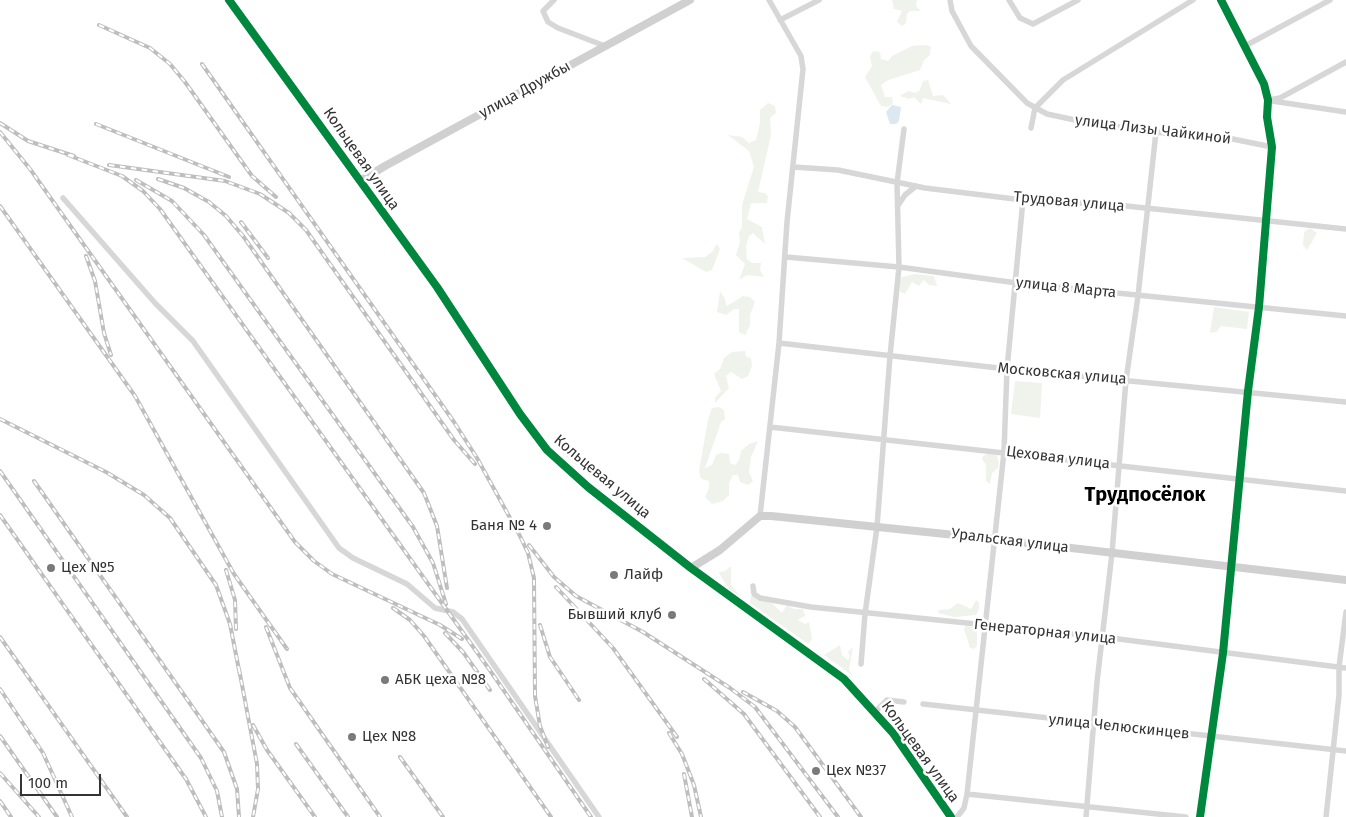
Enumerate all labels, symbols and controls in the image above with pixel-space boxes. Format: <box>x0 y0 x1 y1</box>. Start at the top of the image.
street label: улица Дружбы <box>476 58 574 122</box>
street label: Кольцевая улица <box>319 104 403 214</box>
street label: улица Лизы Чайкиной <box>1074 112 1232 148</box>
street label: Трудовая улица <box>1013 188 1125 216</box>
street label: улица 8 Марта <box>1015 274 1117 302</box>
street label: Московская улица <box>997 359 1127 389</box>
street label: Кольцевая улица <box>550 431 654 523</box>
street label: Цеховая улица <box>1005 443 1111 473</box>
district label: Трудпосёлок <box>1084 483 1206 507</box>
place label: Баня № 4 <box>470 517 537 535</box>
marker: Баня № 4 <box>541 520 553 532</box>
street label: Уральская улица <box>950 525 1070 557</box>
place label: Цех №5 <box>61 559 115 577</box>
marker: Цех №5 <box>45 562 57 574</box>
place label: Лайф <box>624 566 663 584</box>
marker: Лайф <box>608 569 620 581</box>
place label: Бывший клуб <box>567 606 662 624</box>
marker: Бывший клуб <box>666 609 678 621</box>
street label: Генераторная улица <box>973 616 1117 648</box>
place label: АБК цеха №8 <box>395 671 486 689</box>
marker: АБК цеха №8 <box>379 674 391 686</box>
street label: Кольцевая улица <box>877 698 963 806</box>
street label: улица Челюскинцев <box>1048 711 1190 743</box>
place label: Цех №8 <box>362 728 416 746</box>
marker: Цех №8 <box>346 731 358 743</box>
place label: Цех №37 <box>826 762 886 780</box>
scale bar <box>22 764 104 796</box>
marker: Цех №37 <box>810 765 822 777</box>
text: 100 m <box>28 774 68 792</box>

